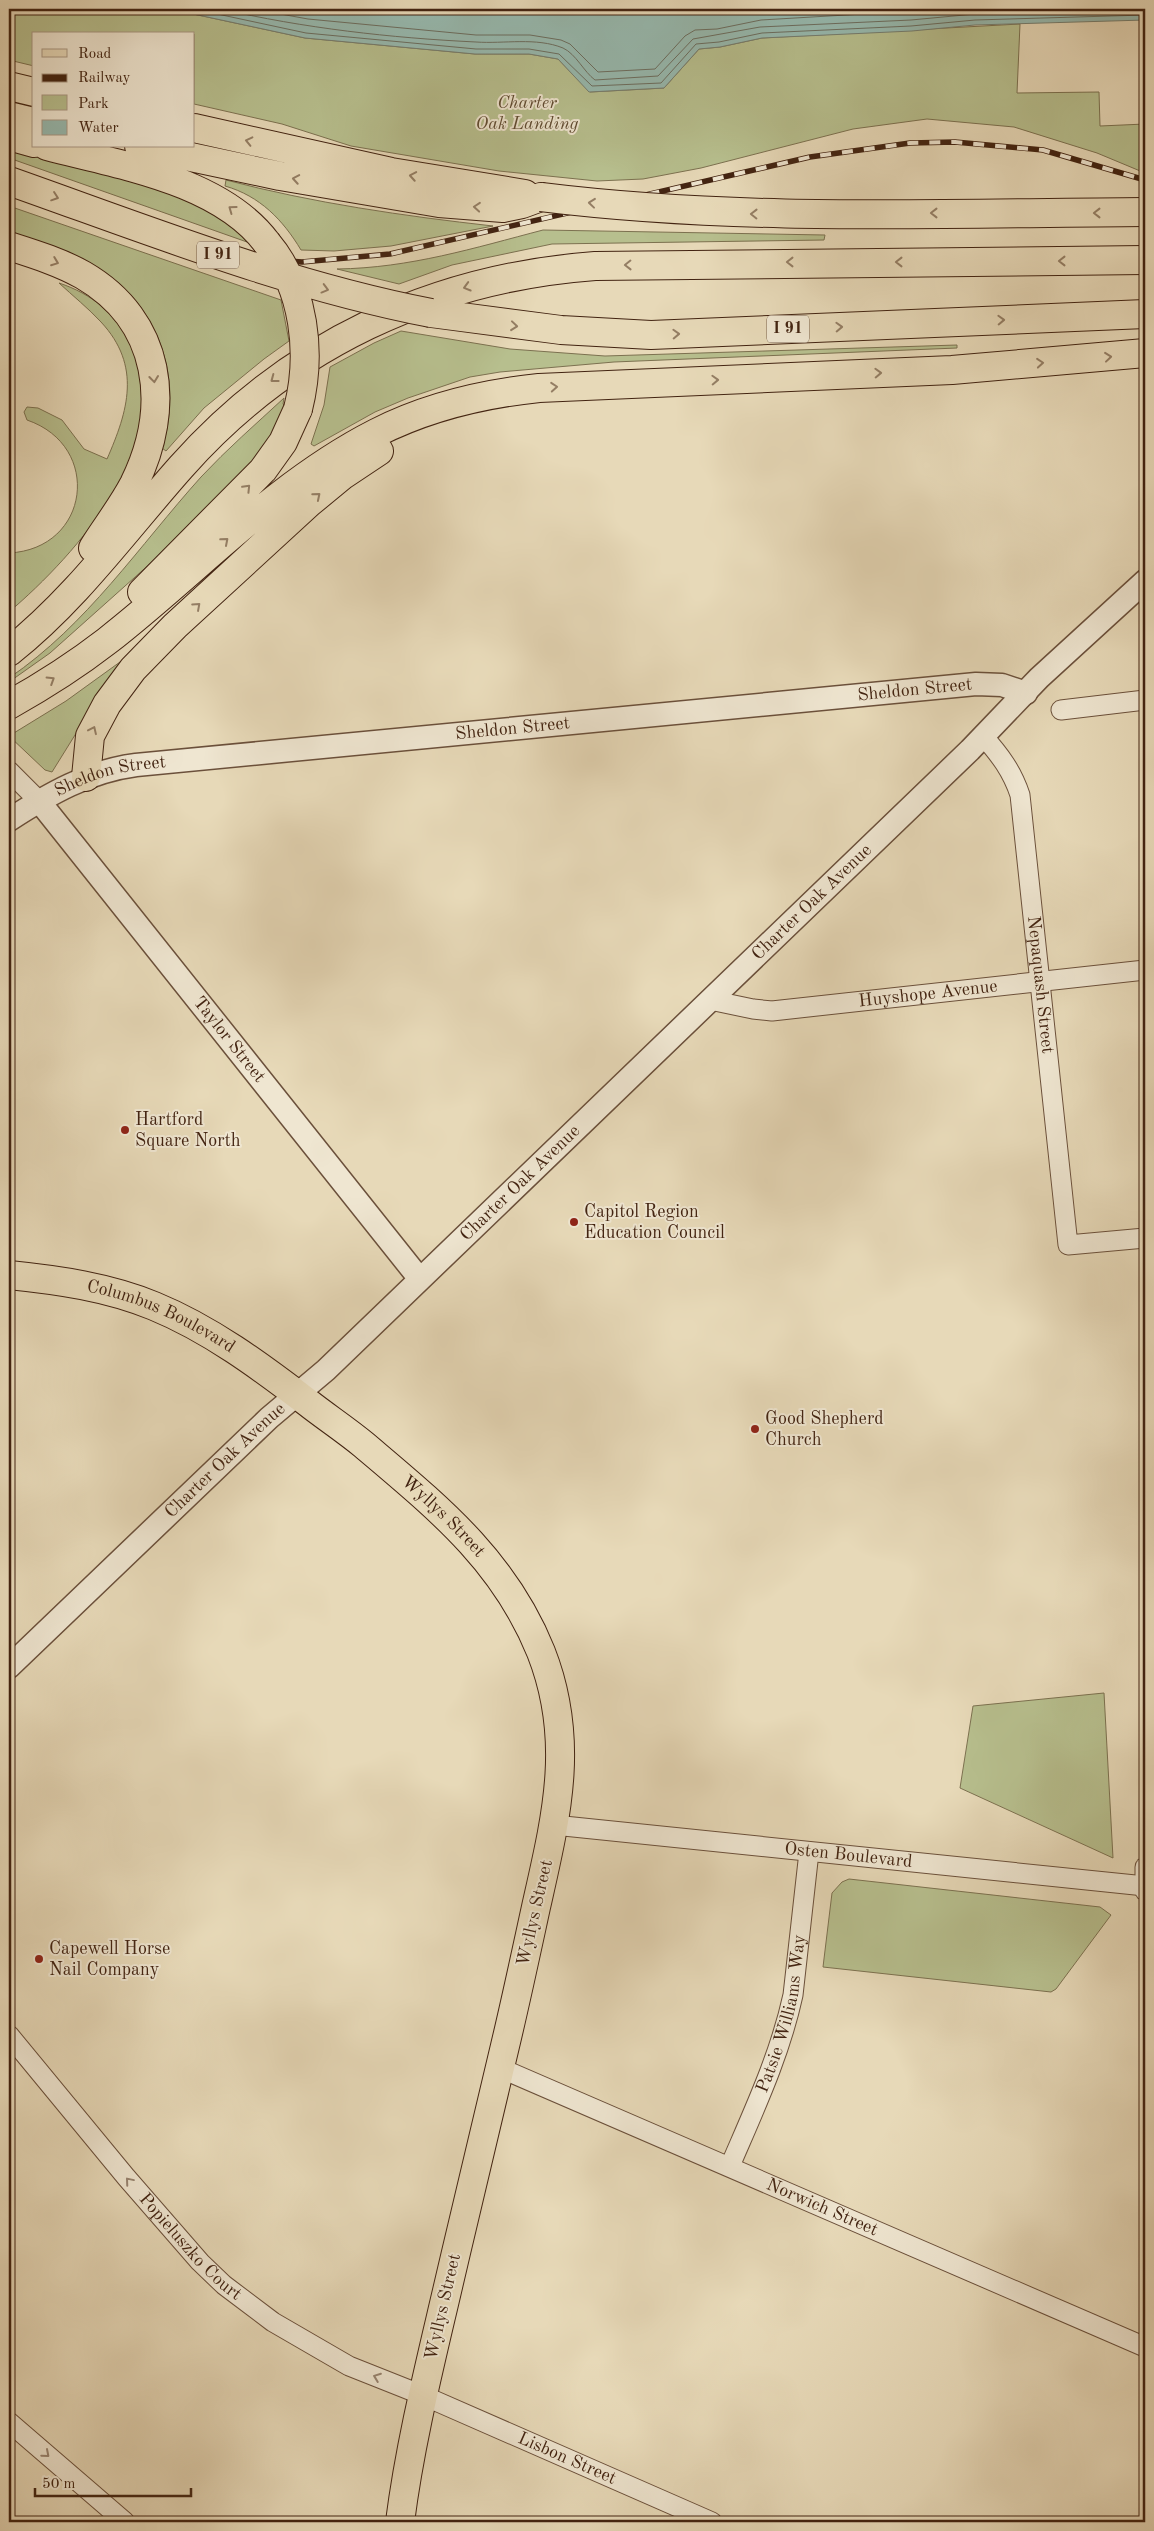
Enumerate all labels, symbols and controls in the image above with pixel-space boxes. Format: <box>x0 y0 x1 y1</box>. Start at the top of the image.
legend <box>32 32 195 148</box>
text: Road <box>78 47 112 62</box>
text: Railway <box>78 71 131 86</box>
park label: Charter Oak Landing <box>476 94 579 133</box>
text: Park <box>78 97 109 112</box>
text: Water <box>78 121 119 136</box>
one-way arrow <box>245 136 254 147</box>
one-way arrow <box>408 172 417 182</box>
one-way arrow <box>292 175 301 185</box>
one-way arrow <box>50 191 59 201</box>
one-way arrow <box>588 198 596 209</box>
one-way arrow <box>473 202 481 213</box>
one-way arrow <box>229 207 238 215</box>
one-way arrow <box>930 208 938 218</box>
one-way arrow <box>1092 208 1100 218</box>
one-way arrow <box>750 209 758 219</box>
road number: I 91 <box>197 242 239 268</box>
one-way arrow <box>50 256 59 266</box>
one-way arrow <box>1057 256 1065 266</box>
one-way arrow <box>786 257 794 268</box>
one-way arrow <box>895 257 902 267</box>
one-way arrow <box>624 260 632 270</box>
one-way arrow <box>464 282 472 292</box>
one-way arrow <box>320 283 328 293</box>
one-way arrow <box>998 315 1005 325</box>
road number: I 91 <box>767 316 809 342</box>
one-way arrow <box>511 320 519 331</box>
one-way arrow <box>836 322 843 332</box>
one-way arrow <box>673 329 681 339</box>
one-way arrow <box>1104 352 1112 363</box>
one-way arrow <box>1036 358 1044 369</box>
one-way arrow <box>874 368 882 379</box>
one-way arrow <box>271 374 280 382</box>
one-way arrow <box>712 375 720 386</box>
one-way arrow <box>148 376 159 384</box>
one-way arrow <box>550 382 558 393</box>
one-way arrow <box>241 485 250 494</box>
one-way arrow <box>311 493 320 502</box>
one-way arrow <box>219 538 228 547</box>
one-way arrow <box>191 603 200 612</box>
street label: Sheldon Street <box>857 675 973 704</box>
one-way arrow <box>45 677 54 686</box>
street label: Sheldon Street <box>455 714 571 743</box>
one-way arrow <box>87 726 98 735</box>
street label: Sheldon Street <box>52 753 167 800</box>
street label: Charter Oak Avenue <box>749 841 875 964</box>
street label: Nepaquash Street <box>1024 915 1057 1055</box>
street label: Huyshope Avenue <box>858 977 998 1010</box>
street label: Taylor Street <box>190 993 269 1086</box>
place label: Hartford Square North <box>135 1111 241 1150</box>
street label: Charter Oak Avenue <box>457 1122 583 1244</box>
marker: Hartford Square North <box>119 1124 131 1136</box>
place label: Capitol Region Education Council <box>584 1203 725 1242</box>
marker: Capitol Region Education Council <box>568 1216 580 1228</box>
street label: Columbus Boulevard <box>85 1277 238 1356</box>
street label: Charter Oak Avenue <box>162 1399 289 1521</box>
place label: Good Shepherd Church <box>765 1410 884 1449</box>
marker: Good Shepherd Church <box>749 1423 761 1435</box>
street label: Wyllys Street <box>398 1472 488 1561</box>
street label: Osten Boulevard <box>784 1840 913 1871</box>
street label: Wyllys Street <box>514 1858 556 1968</box>
street label: Patsie Williams Way <box>753 1933 809 2095</box>
place label: Capewell Horse Nail Company <box>49 1940 170 1979</box>
marker: Capewell Horse Nail Company <box>33 1953 45 1965</box>
street label: Norwich Street <box>764 2175 881 2239</box>
one-way arrow <box>126 2177 135 2186</box>
street label: Popieluszko Court <box>135 2190 245 2304</box>
street label: Wyllys Street <box>422 2252 464 2362</box>
one-way arrow <box>373 2373 381 2383</box>
street label: Lisbon Street <box>515 2429 619 2488</box>
one-way arrow <box>40 2448 49 2457</box>
scale bar <box>35 2466 191 2498</box>
text: 50 m <box>42 2477 76 2492</box>

